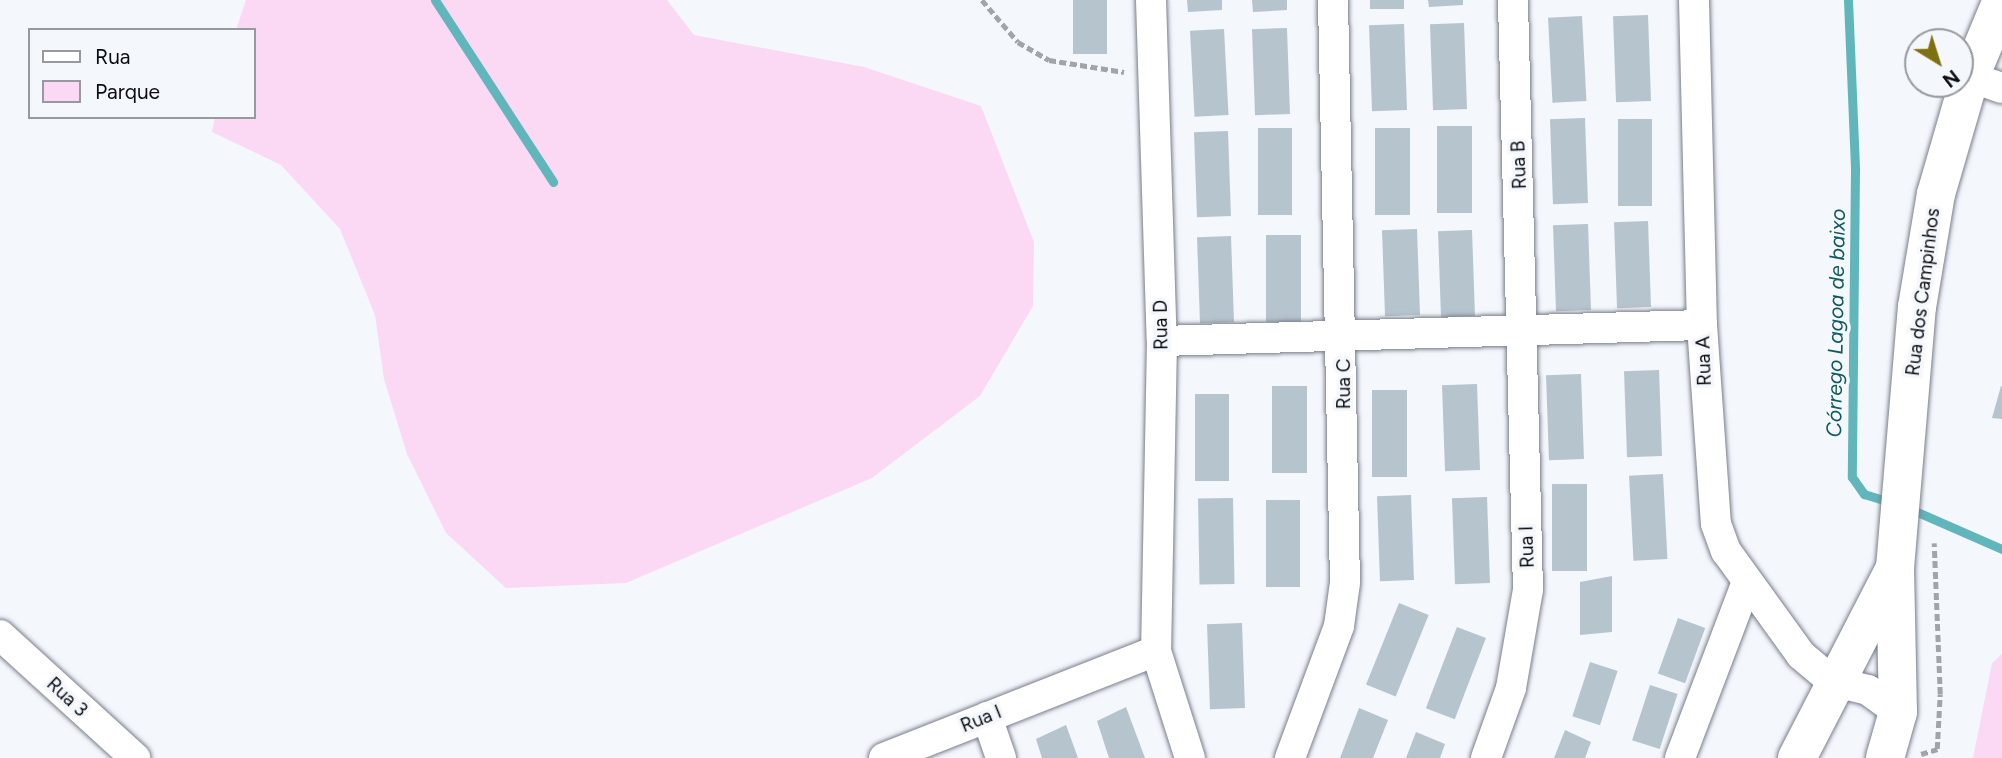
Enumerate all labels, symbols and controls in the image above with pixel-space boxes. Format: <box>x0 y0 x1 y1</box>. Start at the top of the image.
legend <box>28 28 256 119</box>
north arrow <box>1904 28 1974 98</box>
text: Rua <box>95 44 131 69</box>
text: N <box>1938 65 1964 92</box>
text: Parque <box>95 79 160 104</box>
street label: Rua B <box>1507 140 1531 190</box>
street label: Rua dos Campinhos <box>1901 207 1945 377</box>
water label: Córrego Lagoa de baixo <box>1821 208 1851 438</box>
street label: Rua D <box>1149 300 1173 350</box>
street label: Rua A <box>1692 336 1716 386</box>
street label: Rua C <box>1333 359 1355 409</box>
street label: Rua I <box>1515 526 1539 568</box>
street label: Rua 3 <box>42 673 92 721</box>
street label: Rua I <box>957 701 1005 737</box>

